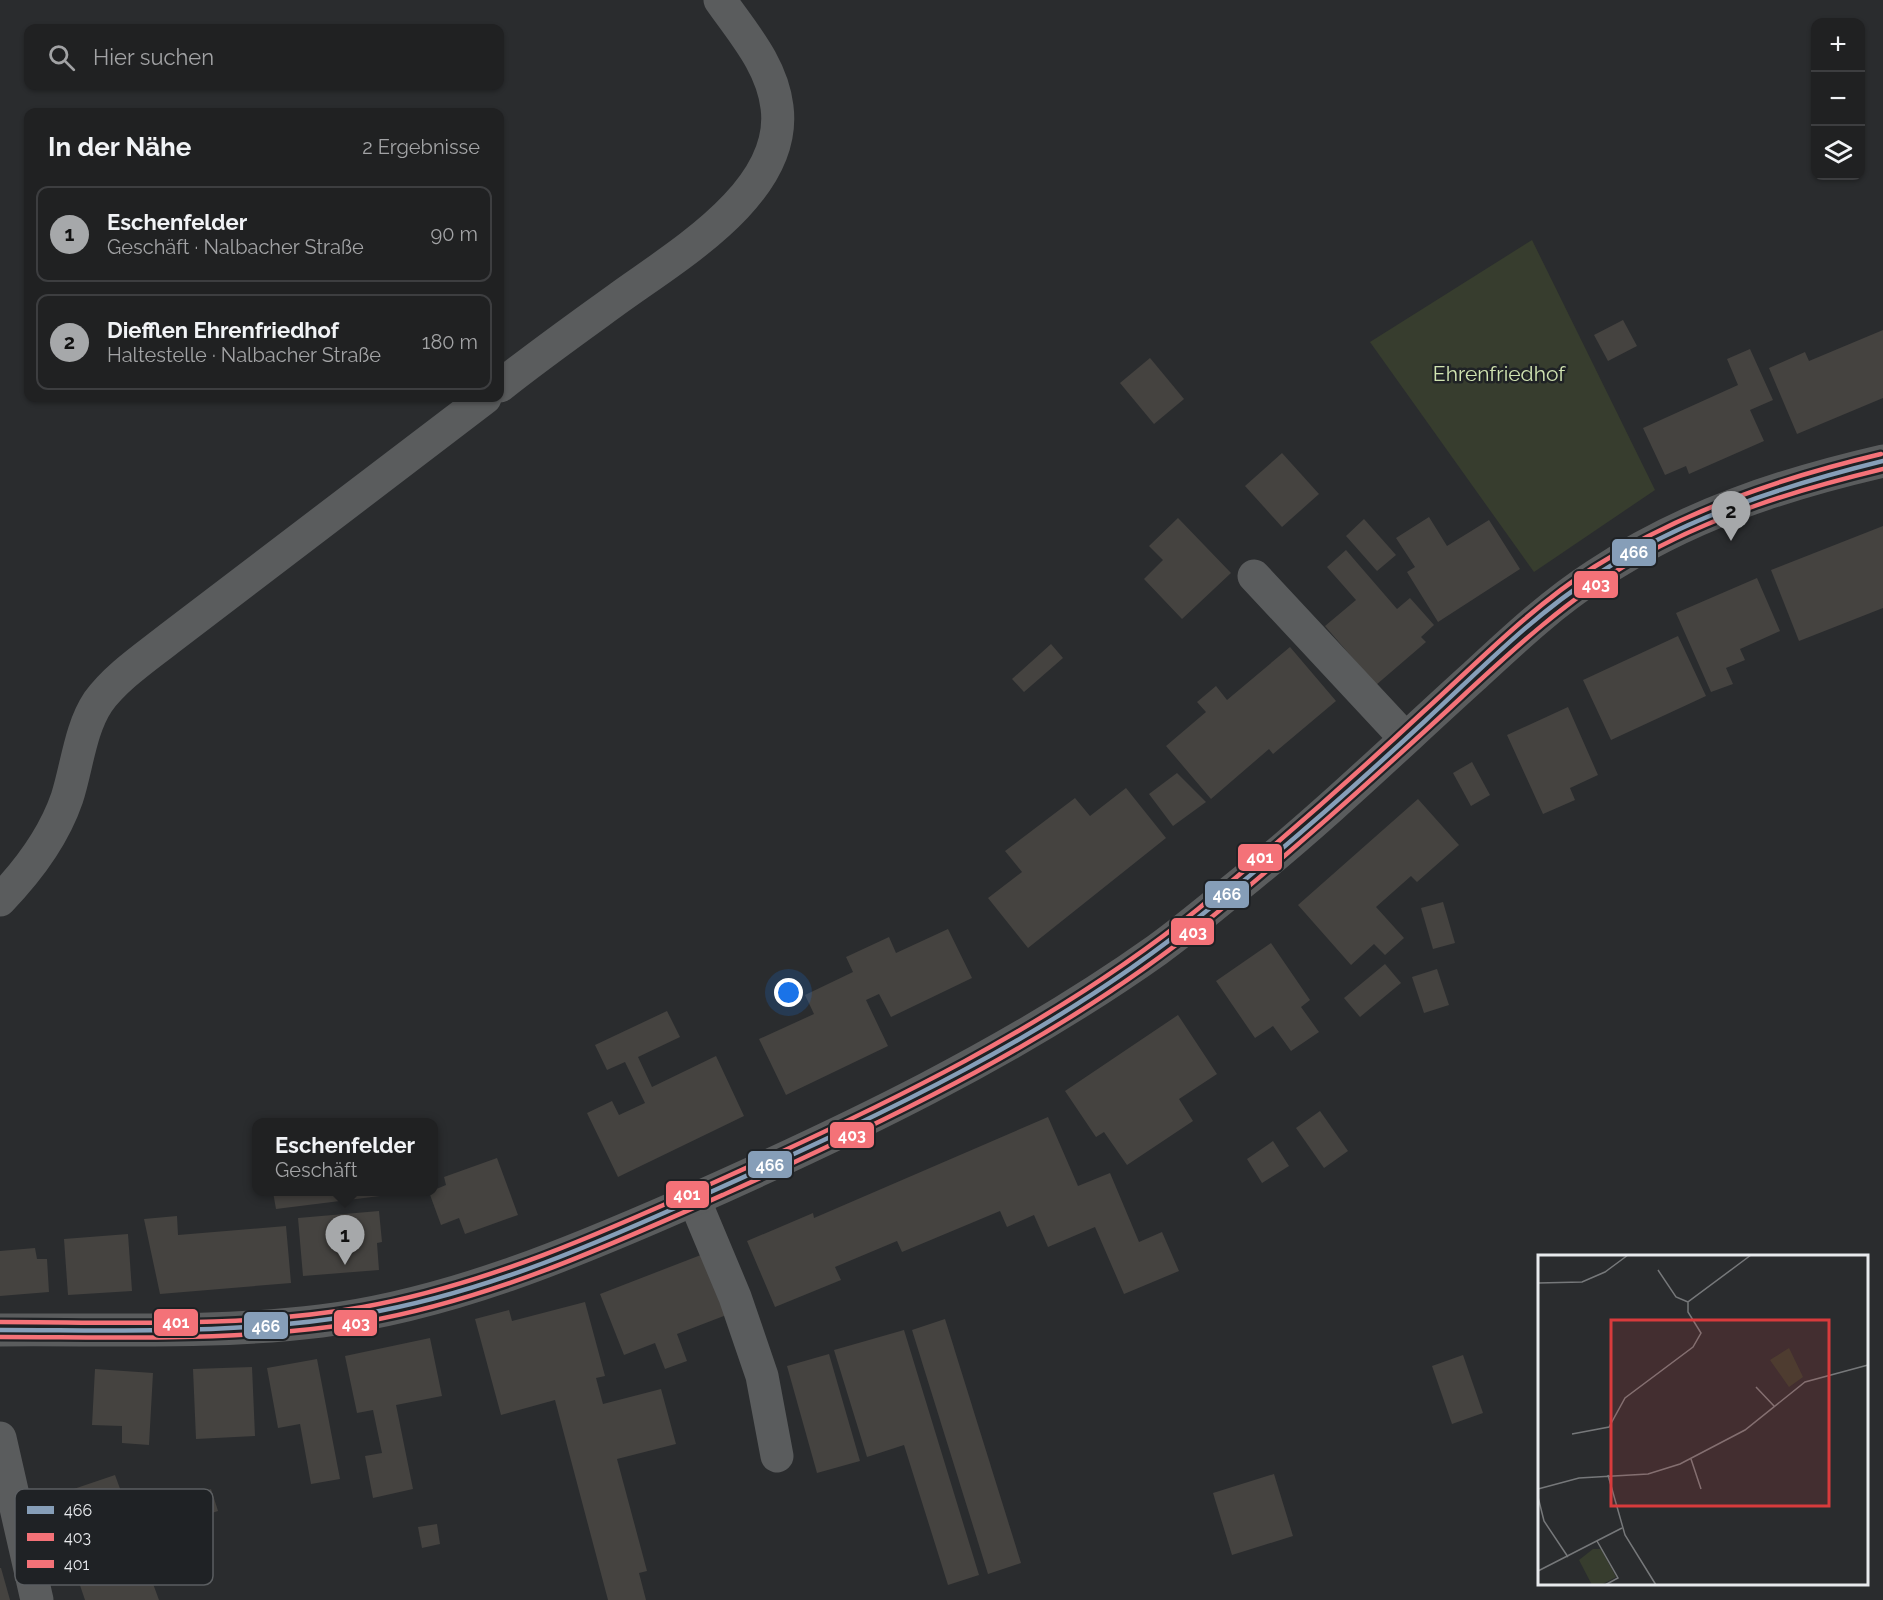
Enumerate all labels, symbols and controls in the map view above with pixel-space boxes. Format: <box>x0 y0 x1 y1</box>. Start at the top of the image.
map controls <box>1811 18 1865 180</box>
button: + <box>1811 18 1865 72</box>
search box <box>24 24 504 90</box>
icon: search <box>45 41 78 74</box>
text: Hier suchen <box>93 44 214 70</box>
button: − <box>1811 72 1865 126</box>
button: layers <box>1811 126 1865 180</box>
text: In der Nähe <box>48 132 191 162</box>
text: 2 Ergebnisse <box>362 135 480 159</box>
text: Eschenfelder <box>107 209 247 235</box>
text: 1 <box>65 222 74 246</box>
text: 90 m <box>431 222 478 246</box>
text: Geschäft · Nalbacher Straße <box>107 235 364 259</box>
text: Diefflen Ehrenfriedhof <box>107 317 339 343</box>
text: 2 <box>64 330 75 354</box>
text: 180 m <box>422 330 478 354</box>
text: Haltestelle · Nalbacher Straße <box>107 343 381 367</box>
park label: Ehrenfriedhof <box>1433 361 1566 386</box>
pin: 2 <box>1712 492 1750 541</box>
line badge: 466 <box>1611 538 1657 567</box>
text: 466 <box>1620 543 1649 562</box>
line badge: 403 <box>1573 570 1619 599</box>
text: 403 <box>1582 575 1610 594</box>
line badge: 401 <box>1237 843 1283 872</box>
text: 401 <box>1247 848 1274 867</box>
line badge: 466 <box>1204 880 1250 909</box>
text: 466 <box>1213 885 1242 904</box>
line badge: 403 <box>1170 917 1215 946</box>
text: 403 <box>1179 923 1207 942</box>
your location <box>774 978 803 1007</box>
popup <box>252 1118 438 1196</box>
line badge: 403 <box>829 1121 875 1149</box>
text: 403 <box>838 1126 866 1145</box>
text: Eschenfelder <box>275 1132 415 1158</box>
line badge: 466 <box>747 1150 793 1179</box>
text: 466 <box>756 1156 785 1175</box>
text: Geschäft <box>275 1158 357 1182</box>
line badge: 401 <box>665 1180 710 1209</box>
text: 401 <box>674 1185 701 1204</box>
pin: 1 <box>326 1216 364 1265</box>
inset map <box>1538 1255 1868 1585</box>
line badge: 401 <box>153 1308 199 1337</box>
line badge: 403 <box>333 1309 378 1337</box>
line badge: 466 <box>243 1311 289 1340</box>
text: 401 <box>163 1313 190 1332</box>
text: 403 <box>342 1314 370 1333</box>
text: 466 <box>252 1317 281 1336</box>
legend <box>15 1489 213 1585</box>
text: 466 <box>64 1501 92 1520</box>
text: 403 <box>64 1528 91 1547</box>
text: 401 <box>64 1555 90 1574</box>

